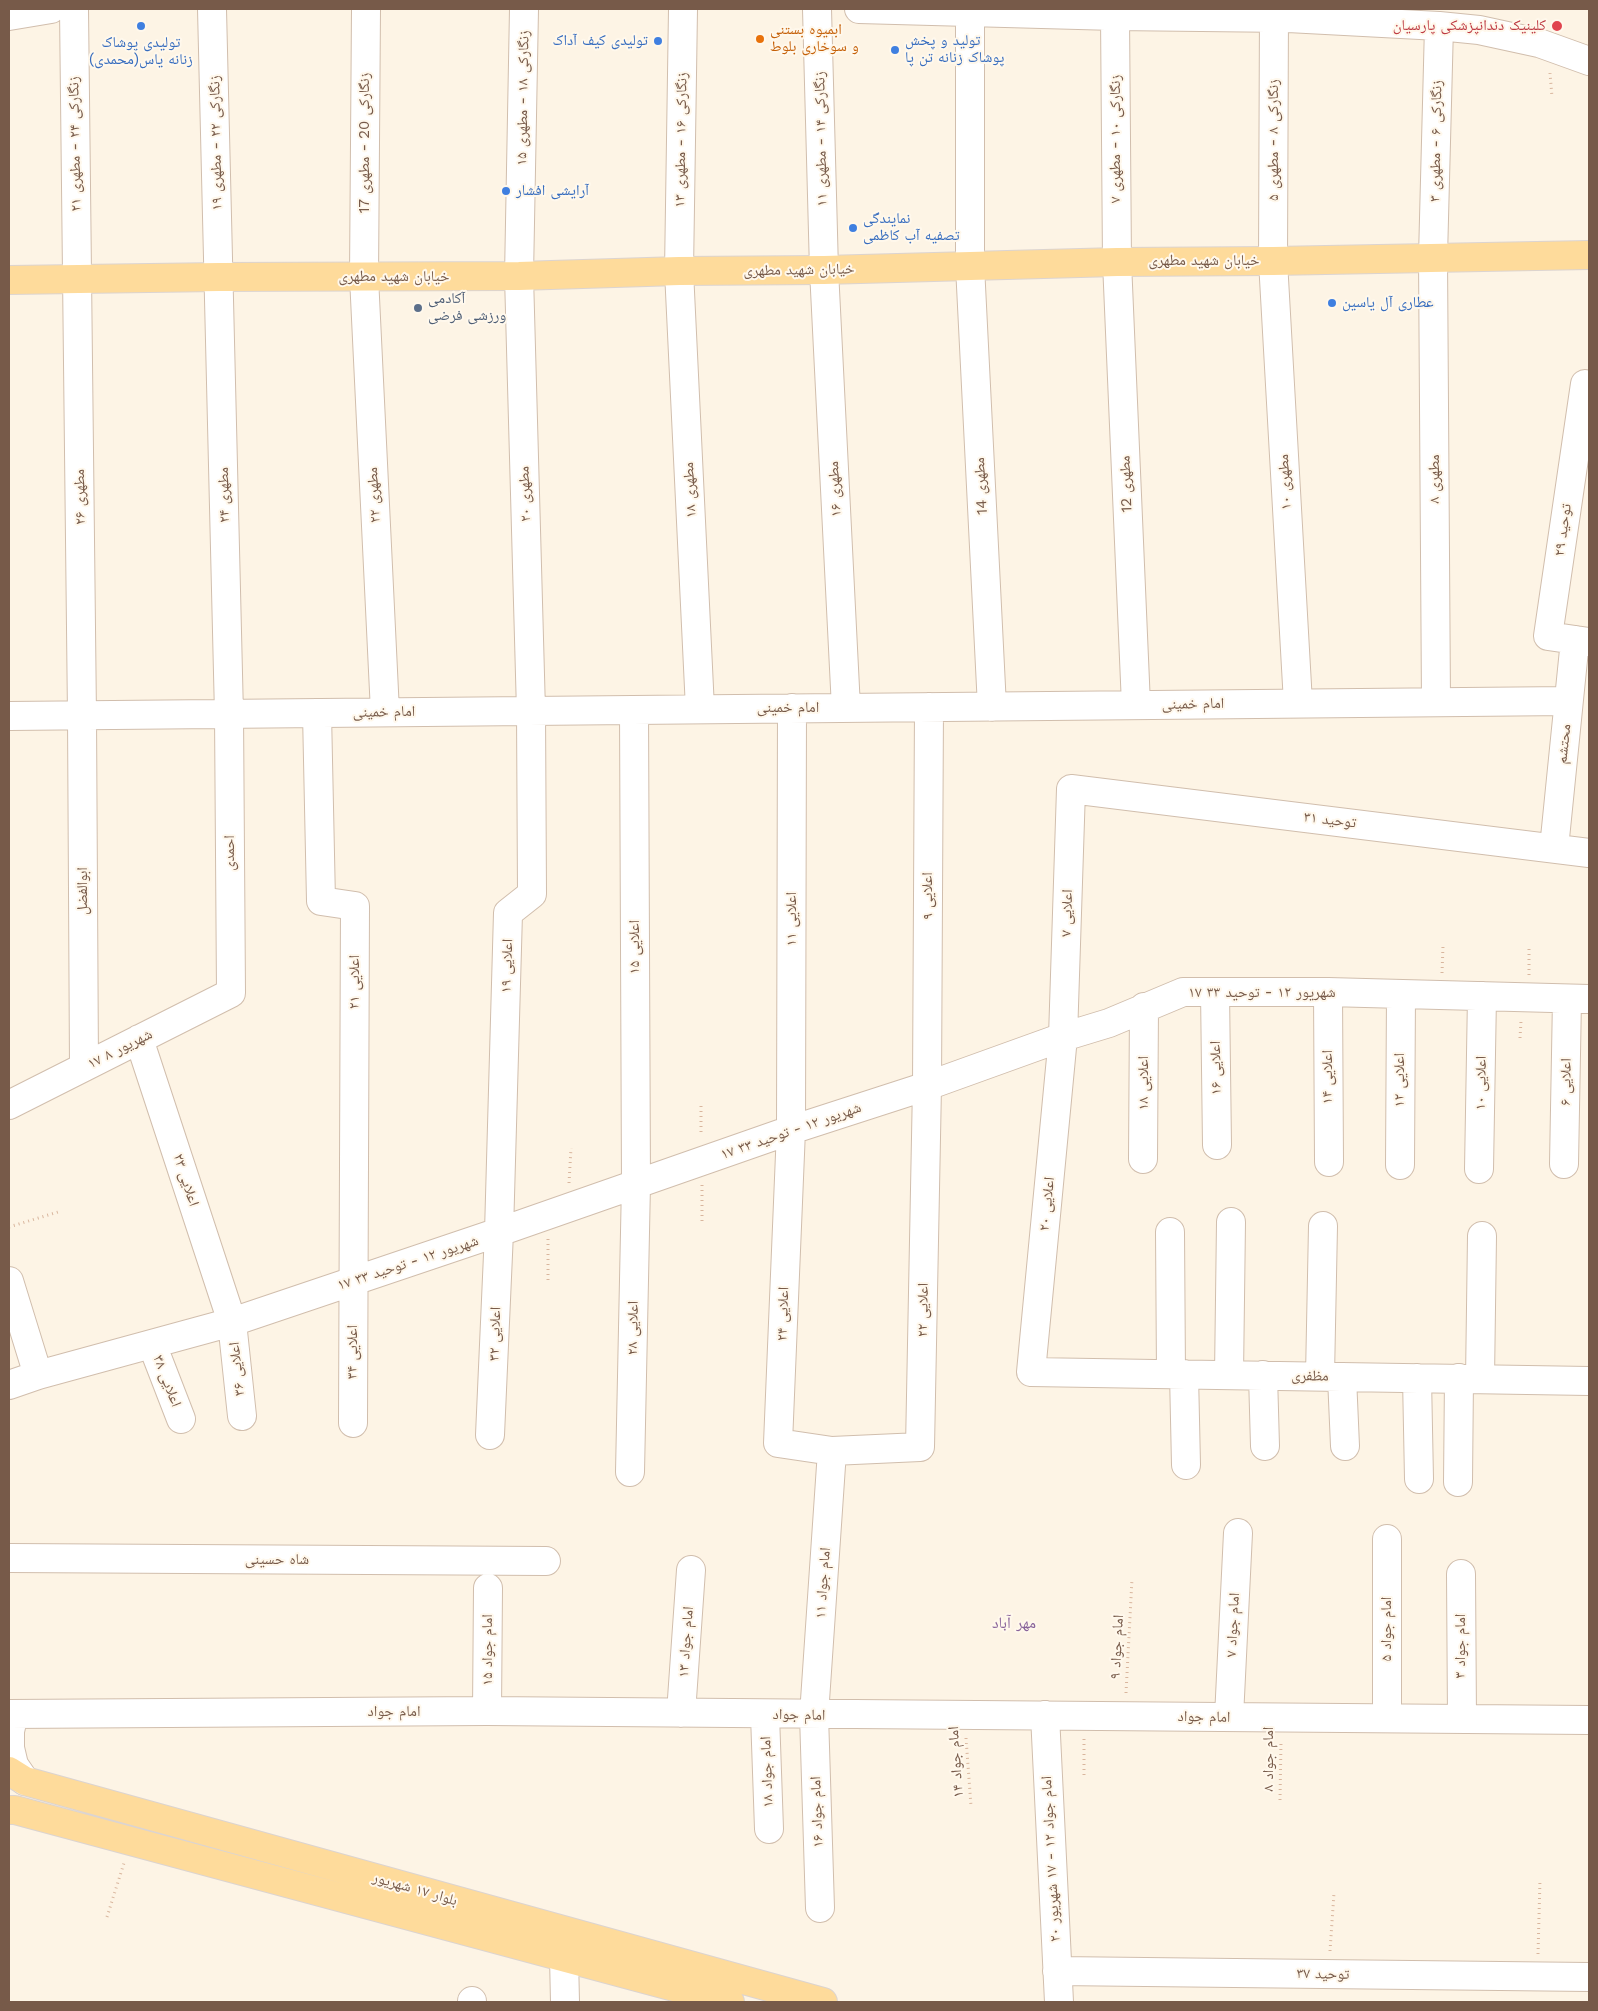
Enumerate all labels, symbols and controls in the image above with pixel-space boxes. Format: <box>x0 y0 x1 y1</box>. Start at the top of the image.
place label: کلینیک دندانپزشکی پارسیان <box>1393 17 1546 35</box>
marker: کلینیک دندانپزشکی پارسیان <box>1550 19 1564 33</box>
marker: تولیدی پوشاک زنانه یاس(محمدی) <box>135 20 147 32</box>
place label: ابمیوه بستنی و ‌سوخاری بلوط <box>770 21 859 56</box>
street label: زنگارکی ۱۸ - مطهری ۱۵ <box>513 30 533 166</box>
place label: تولیدی کیف آداک <box>553 32 648 50</box>
place label: تولید و پخش پوشاک زنانه تن پا <box>905 32 1004 67</box>
marker: ابمیوه بستنی و ‌سوخاری بلوط <box>754 33 766 45</box>
place label: تولیدی پوشاک زنانه یاس(محمدی) <box>89 34 193 69</box>
marker: تولیدی کیف آداک <box>652 35 664 47</box>
marker: تولید و پخش پوشاک زنانه تن پا <box>889 44 901 56</box>
street label: زنگارکی ۱۴ - مطهری ۱۱ <box>811 71 831 207</box>
street label: زنگارکی ۱۶ - مطهری ۱۳ <box>671 72 691 208</box>
street label: زنگارکی 20 - مطهری 17 <box>356 73 374 213</box>
street label: زنگارکی ۲۲ - مطهری ۱۹ <box>206 75 226 211</box>
street label: زنگارکی ۱۰ - مطهری ۷ <box>1107 75 1125 203</box>
street label: زنگارکی ۲۴ - مطهری ۲۱ <box>65 76 85 212</box>
street label: زنگارکی ۸ - مطهری ۵ <box>1265 79 1283 201</box>
street label: زنگارکی ۶ - مطهری ۳ <box>1426 80 1446 202</box>
place label: آرایشی افشار <box>516 182 589 200</box>
marker: آرایشی افشار <box>500 185 512 197</box>
place label: نمایندگی تصفیه آب کاظمی <box>863 210 960 245</box>
marker: نمایندگی تصفیه آب کاظمی <box>847 222 859 234</box>
street label: خیابان شهید مطهری <box>1148 252 1260 270</box>
street label: خیابان شهید مطهری <box>743 260 855 280</box>
street label: خیابان شهید مطهری <box>338 268 450 286</box>
place label: آکادمی ورزشی فرضی <box>428 290 506 325</box>
place label: عطاری آل یاسین <box>1342 294 1434 312</box>
marker: عطاری آل یاسین <box>1326 297 1338 309</box>
marker: آکادمی ورزشی فرضی <box>412 302 424 314</box>
street label: مطهری ۱۰ <box>1275 454 1295 510</box>
street label: مطهری ۸ <box>1426 454 1444 504</box>
street label: مطهری 12 <box>1116 455 1136 513</box>
street label: مطهری 14 <box>971 457 991 515</box>
street label: مطهری ۱۶ <box>825 461 845 517</box>
street label: مطهری ۱۸ <box>680 462 700 518</box>
street label: مطهری ۲۰ <box>515 466 535 522</box>
street label: مطهری ۲۴ <box>215 467 233 523</box>
street label: مطهری ۲۲ <box>364 467 384 523</box>
street label: مطهری ۲۶ <box>71 469 89 525</box>
street label: توحید ۲۹ <box>1550 503 1576 557</box>
street label: امام خمینی <box>1162 694 1224 714</box>
street label: امام خمینی <box>757 699 819 717</box>
street label: امام خمینی <box>353 702 415 722</box>
street label: محتشم <box>1553 723 1575 765</box>
street label: توحید ۳۱ <box>1303 808 1357 832</box>
street label: احمدی <box>221 835 239 871</box>
street label: ابوالفضل <box>74 867 92 915</box>
street label: اعلایی ۹ <box>919 872 937 920</box>
street label: اعلایی ۷ <box>1057 889 1077 937</box>
street label: اعلایی ۱۱ <box>783 892 801 946</box>
street label: اعلایی ۱۵ <box>626 920 644 974</box>
street label: اعلایی ۱۹ <box>497 939 517 993</box>
street label: اعلایی ۲۱ <box>346 955 364 1009</box>
street label: ۱۷ شهریور ۱۲ - توحید ۳۳ <box>1188 984 1336 1002</box>
street label: ۱۷ شهریور ۸ <box>85 1025 155 1073</box>
street label: اعلایی ۱۶ <box>1207 1041 1225 1095</box>
street label: اعلایی ۱۴ <box>1319 1050 1337 1104</box>
street label: اعلایی ۱۲ <box>1391 1053 1409 1107</box>
street label: اعلایی ۱۸ <box>1135 1056 1153 1110</box>
street label: اعلایی ۱۰ <box>1472 1056 1490 1110</box>
street label: اعلایی ۶ <box>1557 1058 1575 1106</box>
street label: ۱۷ شهریور ۱۲ - توحید ۳۳ <box>718 1098 864 1164</box>
street label: اعلایی ۲۳ <box>169 1151 203 1209</box>
street label: اعلایی ۲۰ <box>1035 1176 1059 1232</box>
street label: ۱۷ شهریور ۱۲ - توحید ۳۳ <box>335 1232 481 1294</box>
street label: اعلایی ۲۲ <box>914 1283 932 1337</box>
street label: اعلایی ۲۴ <box>773 1287 793 1341</box>
street label: اعلایی ۲۸ <box>624 1301 642 1355</box>
street label: اعلایی ۳۲ <box>485 1307 505 1361</box>
street label: اعلایی ۳۴ <box>344 1325 362 1379</box>
street label: اعلایی ۳۶ <box>225 1341 249 1397</box>
street label: اعلایی ۳۸ <box>149 1352 185 1410</box>
street label: مظفری <box>1291 1367 1329 1385</box>
street label: امام جواد ۱۱ <box>812 1547 834 1619</box>
street label: شاه حسینی <box>245 1551 309 1569</box>
street label: امام جواد ۷ <box>1222 1592 1244 1658</box>
street label: امام جواد ۵ <box>1378 1597 1396 1661</box>
street label: امام جواد ۱۳ <box>675 1606 697 1678</box>
district label: مهر آباد <box>992 1613 1036 1633</box>
street label: امام جواد ۱۵ <box>479 1614 497 1686</box>
street label: امام جواد ۹ <box>1106 1614 1128 1680</box>
street label: امام جواد ۳ <box>1452 1614 1470 1678</box>
street label: امام جواد <box>368 1703 420 1721</box>
street label: امام جواد <box>772 1706 826 1724</box>
street label: امام جواد <box>1177 1708 1231 1726</box>
street label: امام جواد ۱۴ <box>945 1726 967 1798</box>
street label: امام جواد ۸ <box>1260 1727 1278 1791</box>
street label: امام جواد ۱۸ <box>757 1736 777 1808</box>
street label: امام جواد ۱۶ <box>807 1776 827 1848</box>
street label: امام جواد ۱۲ - ۱۷ شهریور ۲۰ <box>1038 1776 1064 1942</box>
street label: بلوار ۱۷ شهریور <box>370 1868 460 1910</box>
street label: توحید ۳۷ <box>1296 1965 1350 1983</box>

